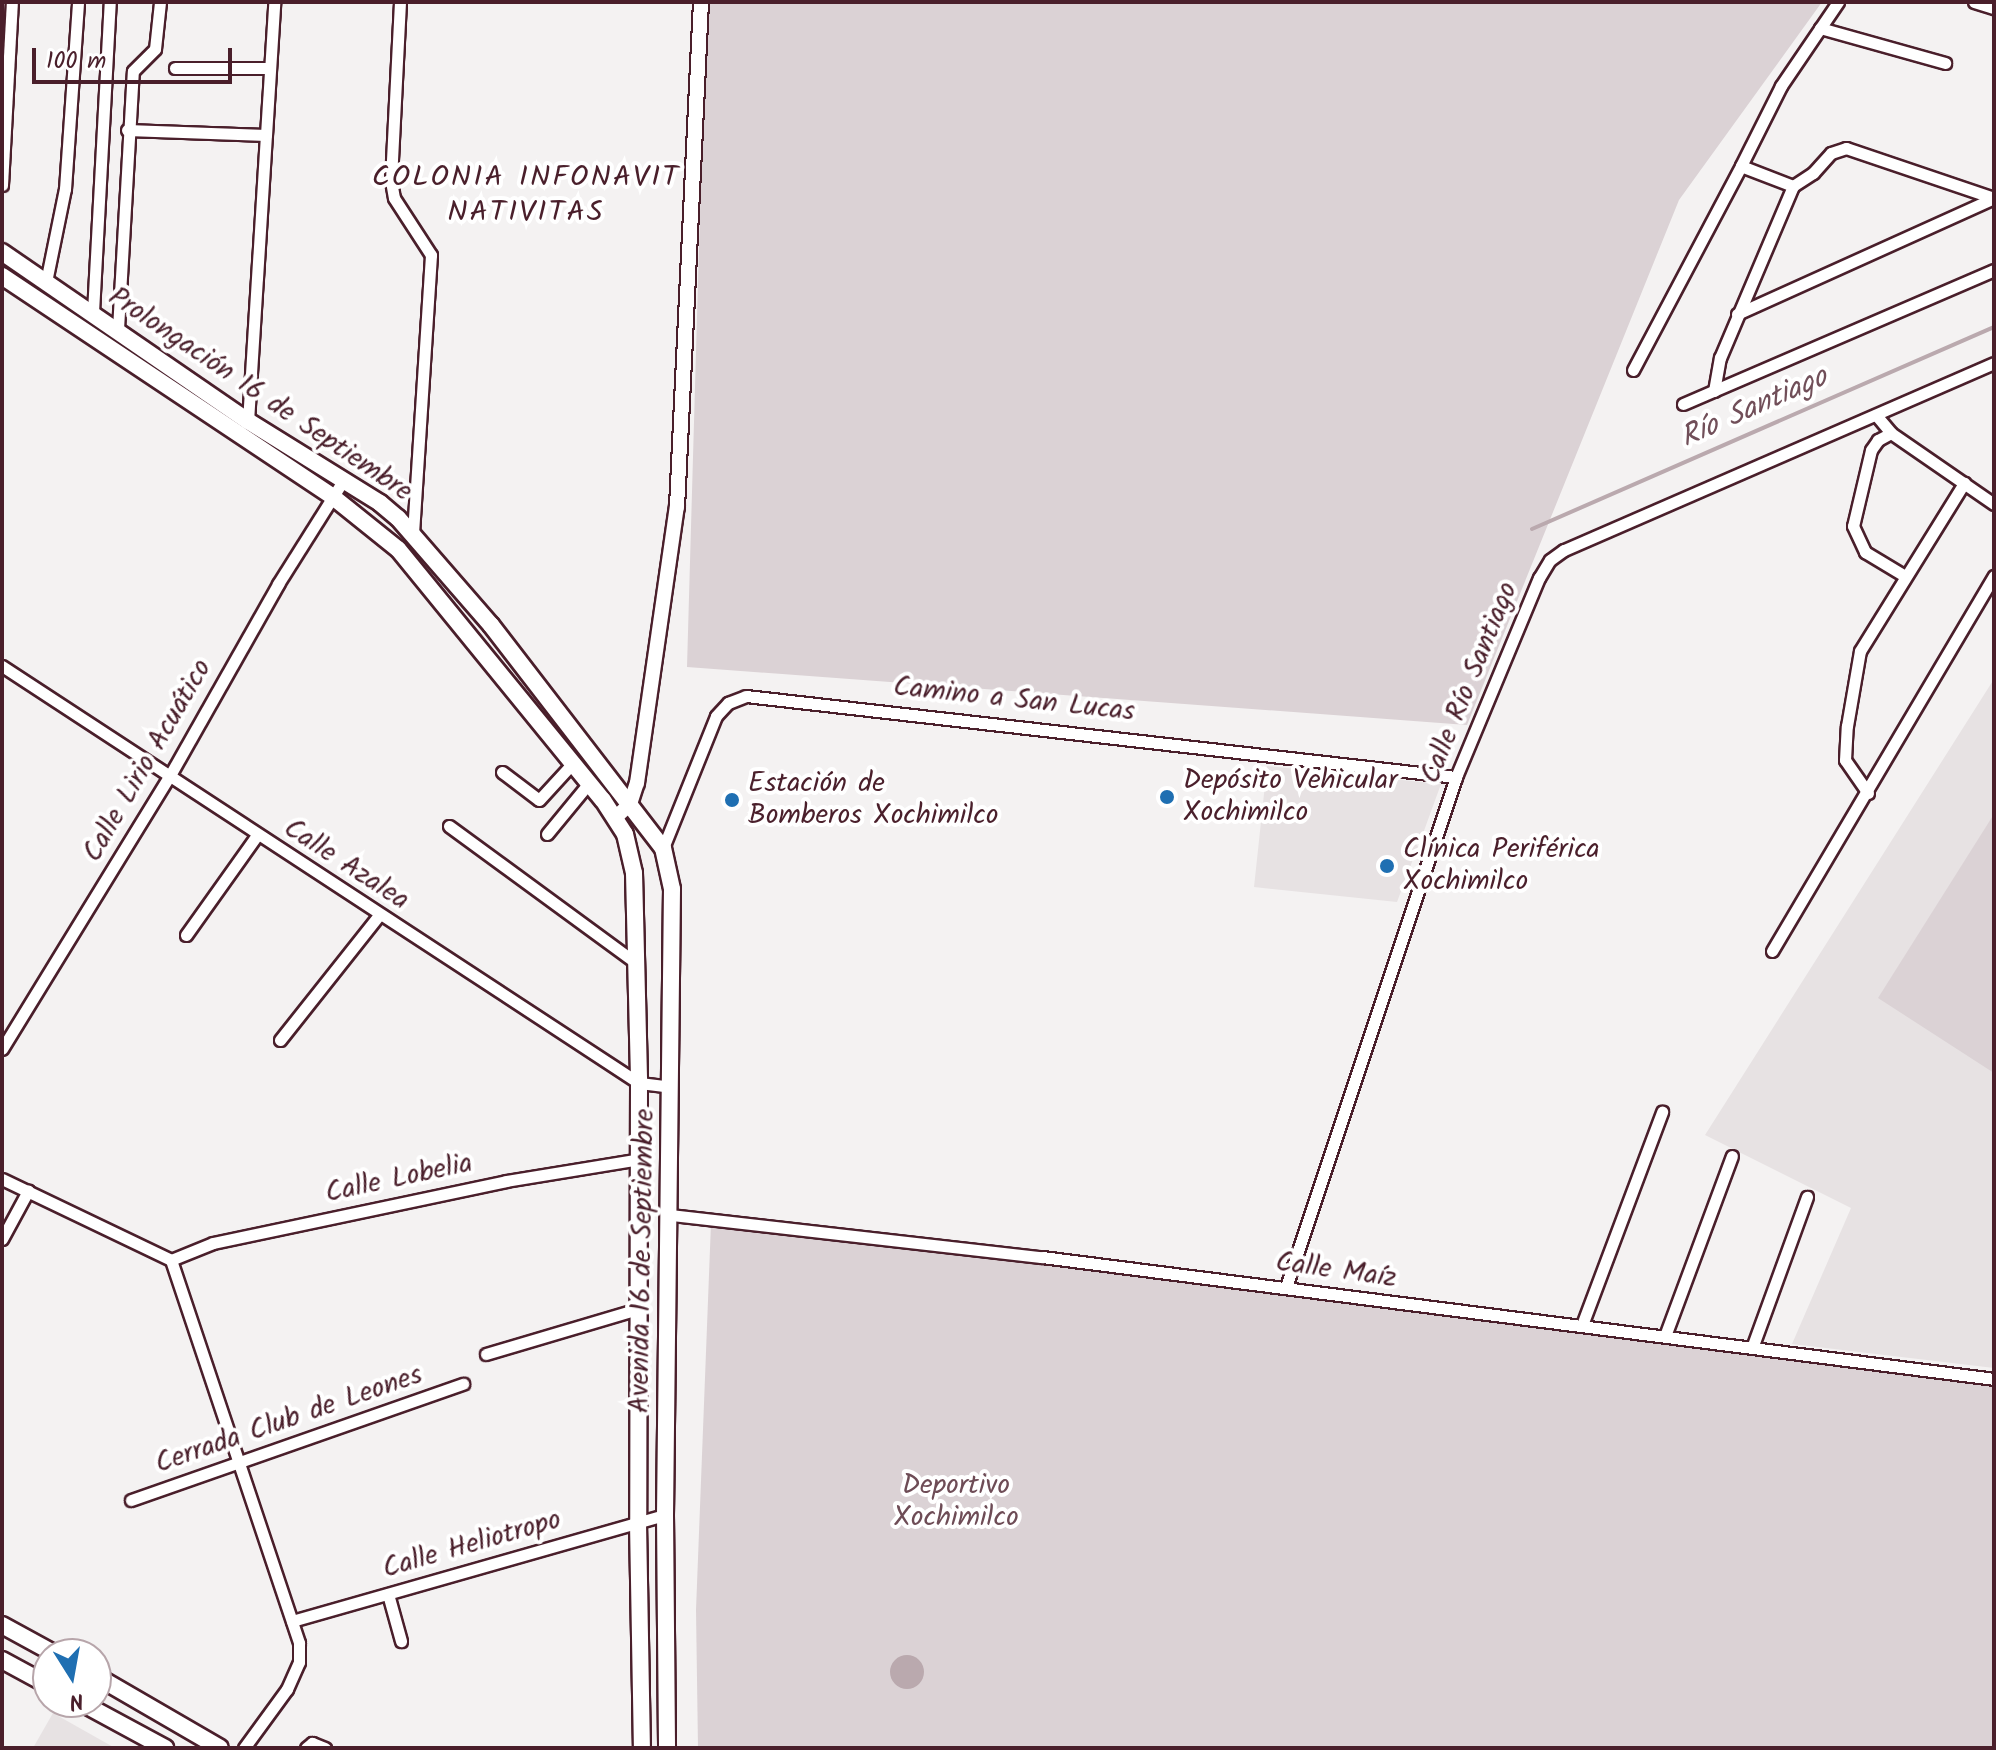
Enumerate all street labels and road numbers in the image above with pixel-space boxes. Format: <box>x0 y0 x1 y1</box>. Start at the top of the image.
street label: Prolongación 16 de Septiembre <box>102 281 418 509</box>
street label: Calle Río Santiago <box>1414 578 1526 788</box>
street label: Calle Lirio Acuático <box>76 654 220 868</box>
street label: Camino a San Lucas <box>892 671 1136 729</box>
street label: Calle Azalea <box>277 812 415 918</box>
street label: Avenida 16 de Septiembre <box>624 1108 662 1414</box>
street label: Calle Lobelia <box>322 1147 476 1211</box>
street label: Calle Maíz <box>1273 1246 1399 1296</box>
street label: Cerrada Club de Leones <box>151 1358 427 1482</box>
street label: Calle Heliotropo <box>379 1504 565 1586</box>

